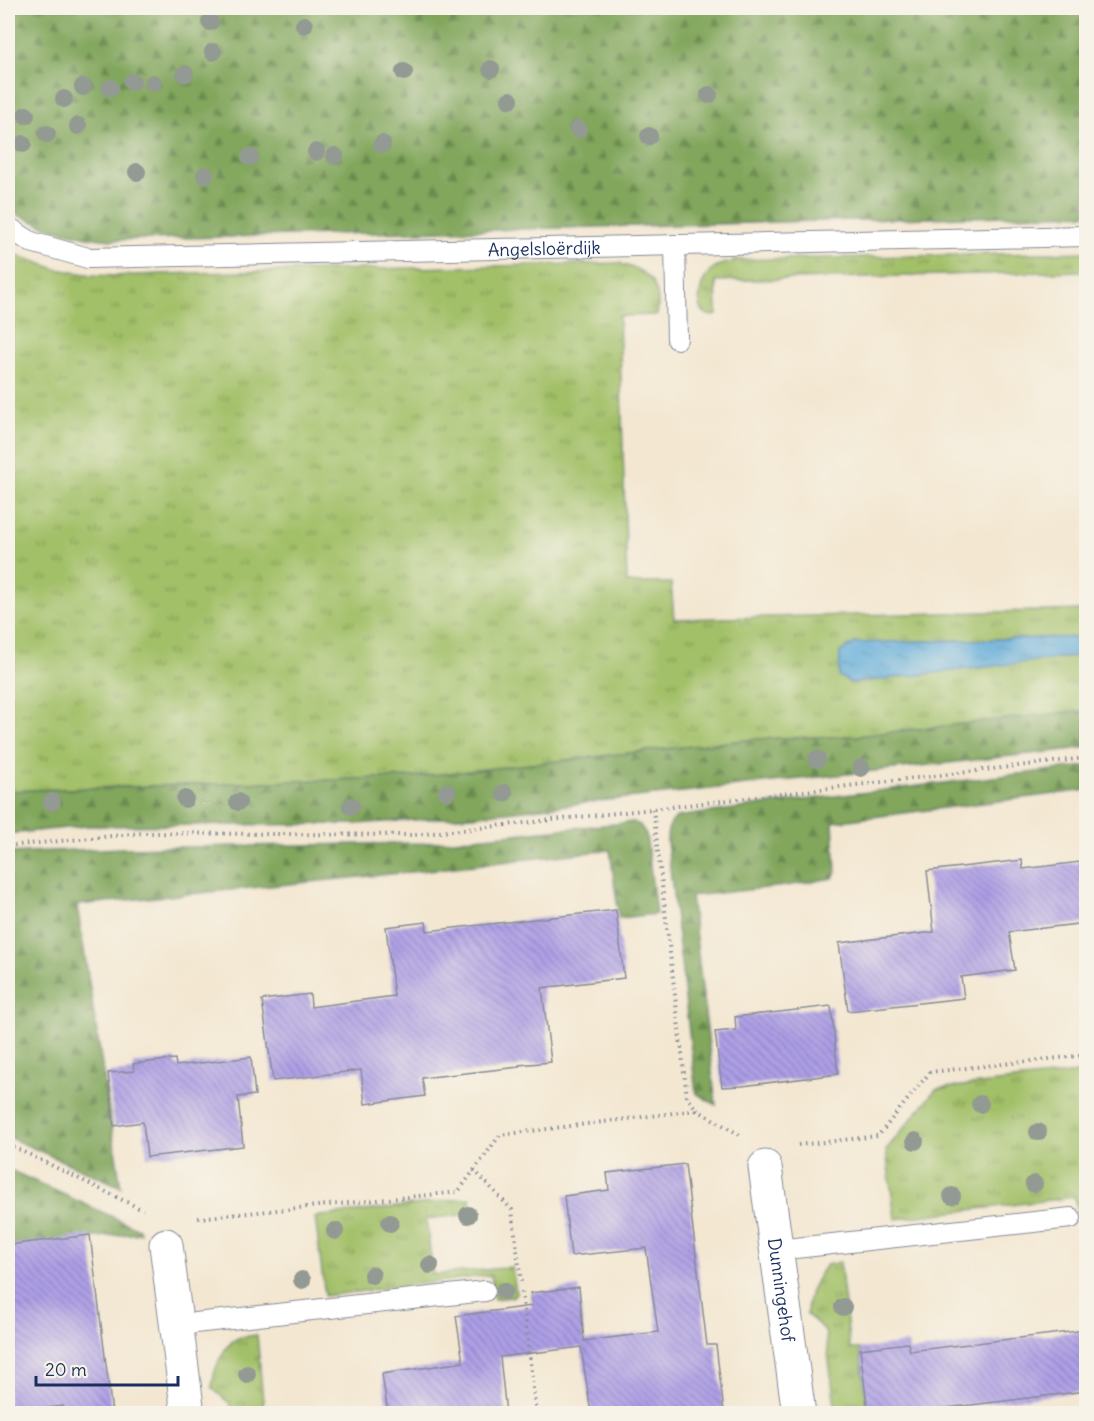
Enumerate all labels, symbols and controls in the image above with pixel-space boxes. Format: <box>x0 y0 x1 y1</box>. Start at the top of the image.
street label: Angelsloërdijk <box>488 235 601 261</box>
street label: Dunningehof <box>763 1236 801 1344</box>
scale bar <box>36 1349 178 1387</box>
text: 20 m <box>45 1358 87 1381</box>

